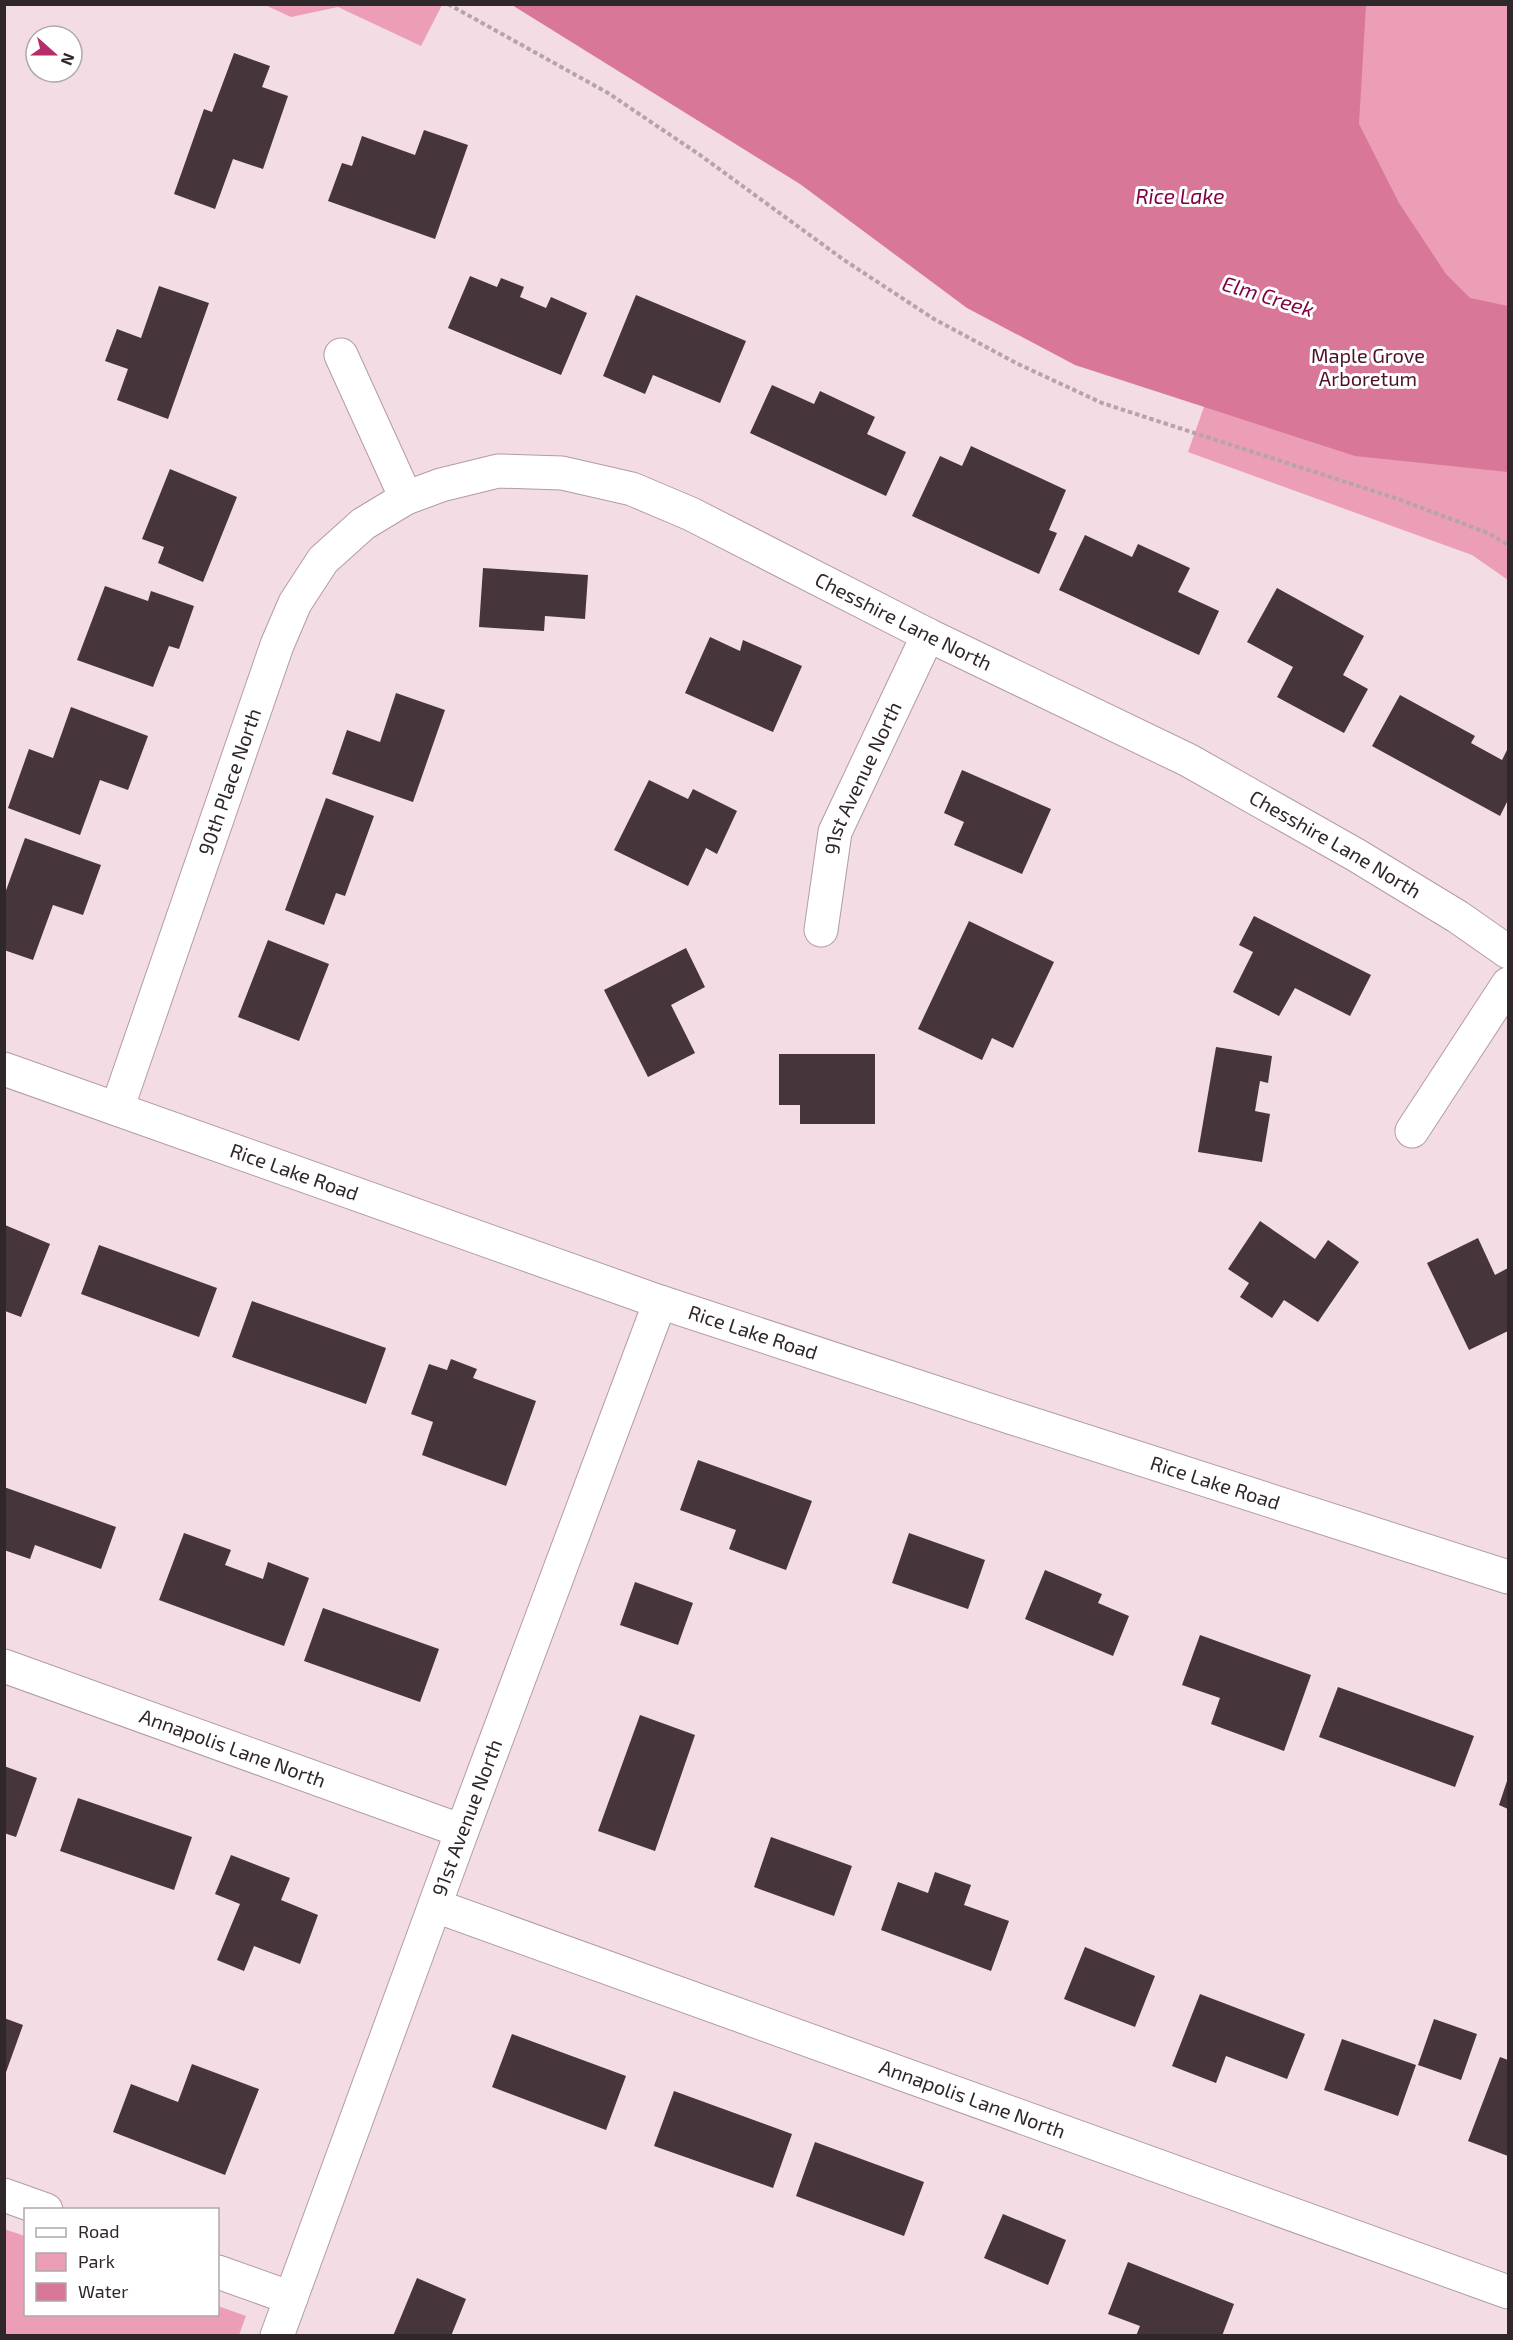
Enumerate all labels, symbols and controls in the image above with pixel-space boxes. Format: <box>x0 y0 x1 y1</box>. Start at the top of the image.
north arrow <box>24 24 84 84</box>
text: N <box>58 51 79 68</box>
water label: Rice Lake <box>1136 183 1224 208</box>
water label: Elm Creek <box>1220 270 1317 321</box>
park label: Maple Grove Arboretum <box>1311 343 1425 390</box>
street label: Chesshire Lane North <box>811 566 996 675</box>
street label: 91st Avenue North <box>819 697 906 856</box>
street label: 90th Place North <box>192 705 265 858</box>
street label: Chesshire Lane North <box>1246 784 1426 903</box>
street label: Rice Lake Road <box>227 1137 362 1205</box>
street label: Rice Lake Road <box>686 1299 821 1364</box>
street label: Rice Lake Road <box>1148 1450 1283 1514</box>
street label: Annapolis Lane North <box>137 1703 329 1792</box>
street label: 91st Avenue North <box>426 1736 506 1899</box>
street label: Annapolis Lane North <box>876 2054 1069 2143</box>
legend <box>24 2208 219 2316</box>
text: Road <box>78 2220 119 2242</box>
text: Park <box>78 2250 115 2272</box>
text: Water <box>78 2280 128 2302</box>

